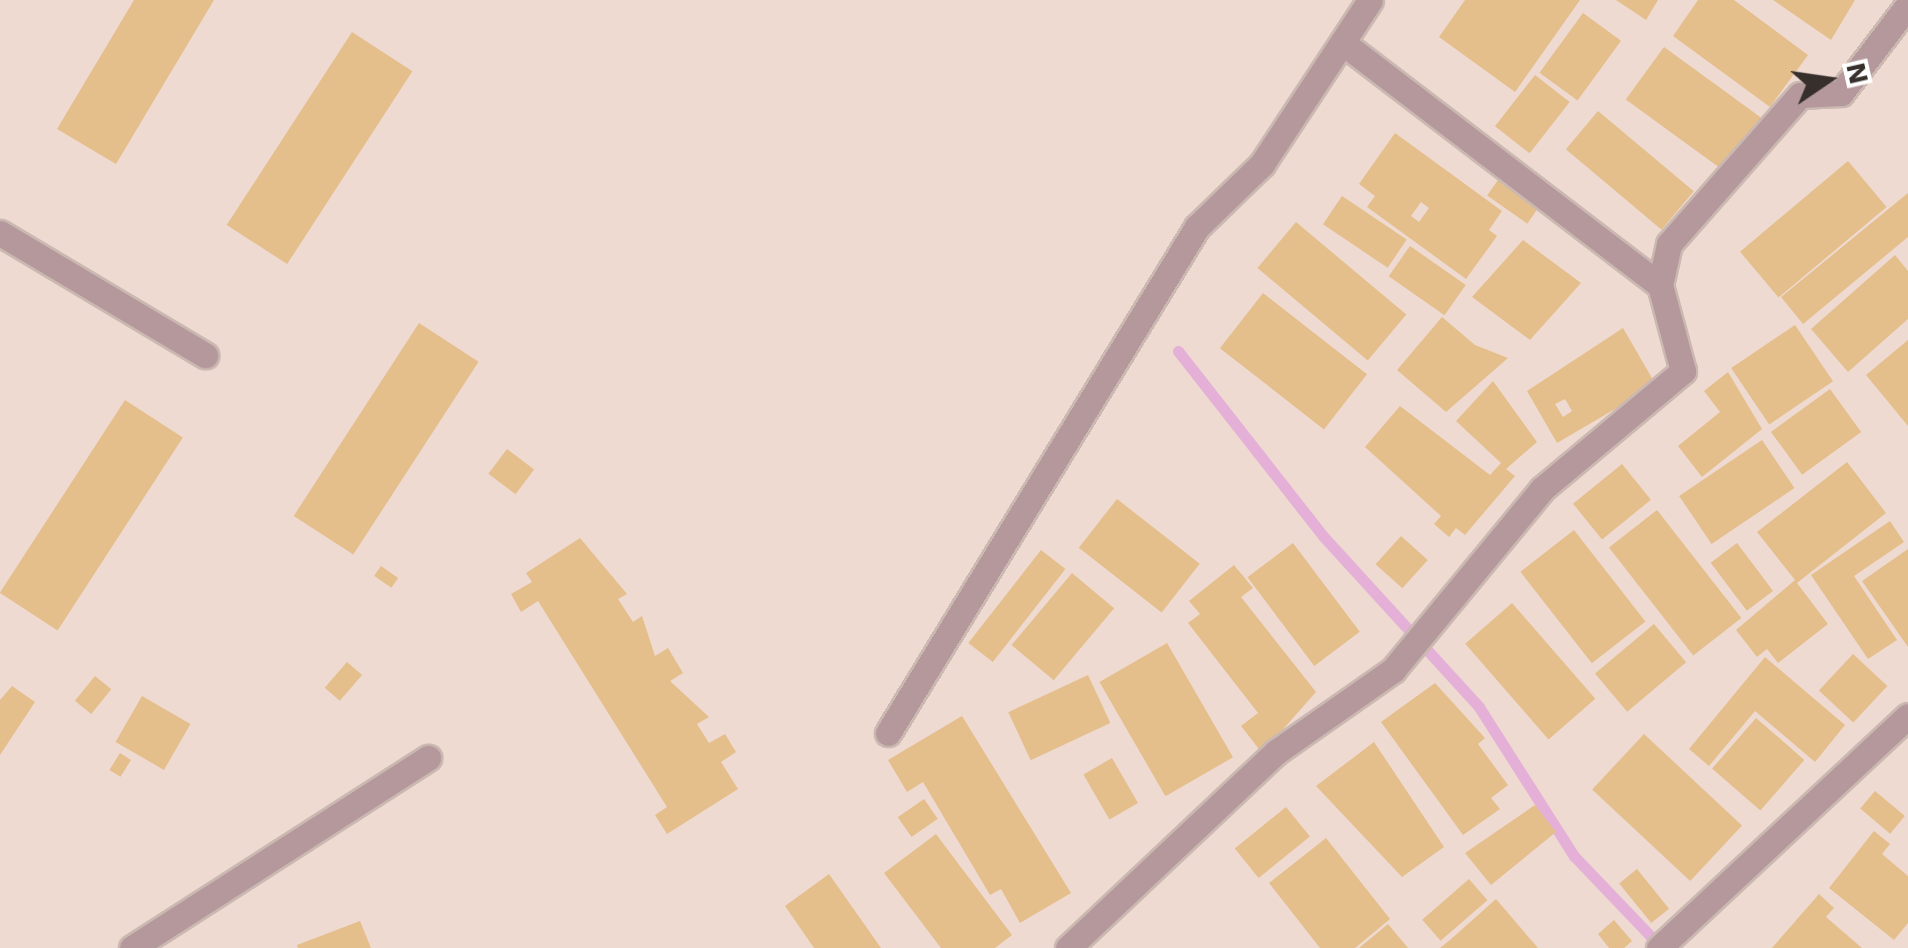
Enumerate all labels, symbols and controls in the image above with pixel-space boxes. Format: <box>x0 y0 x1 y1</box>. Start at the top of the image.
north arrow <box>1778 30 1878 130</box>
text: N <box>1839 59 1876 87</box>

